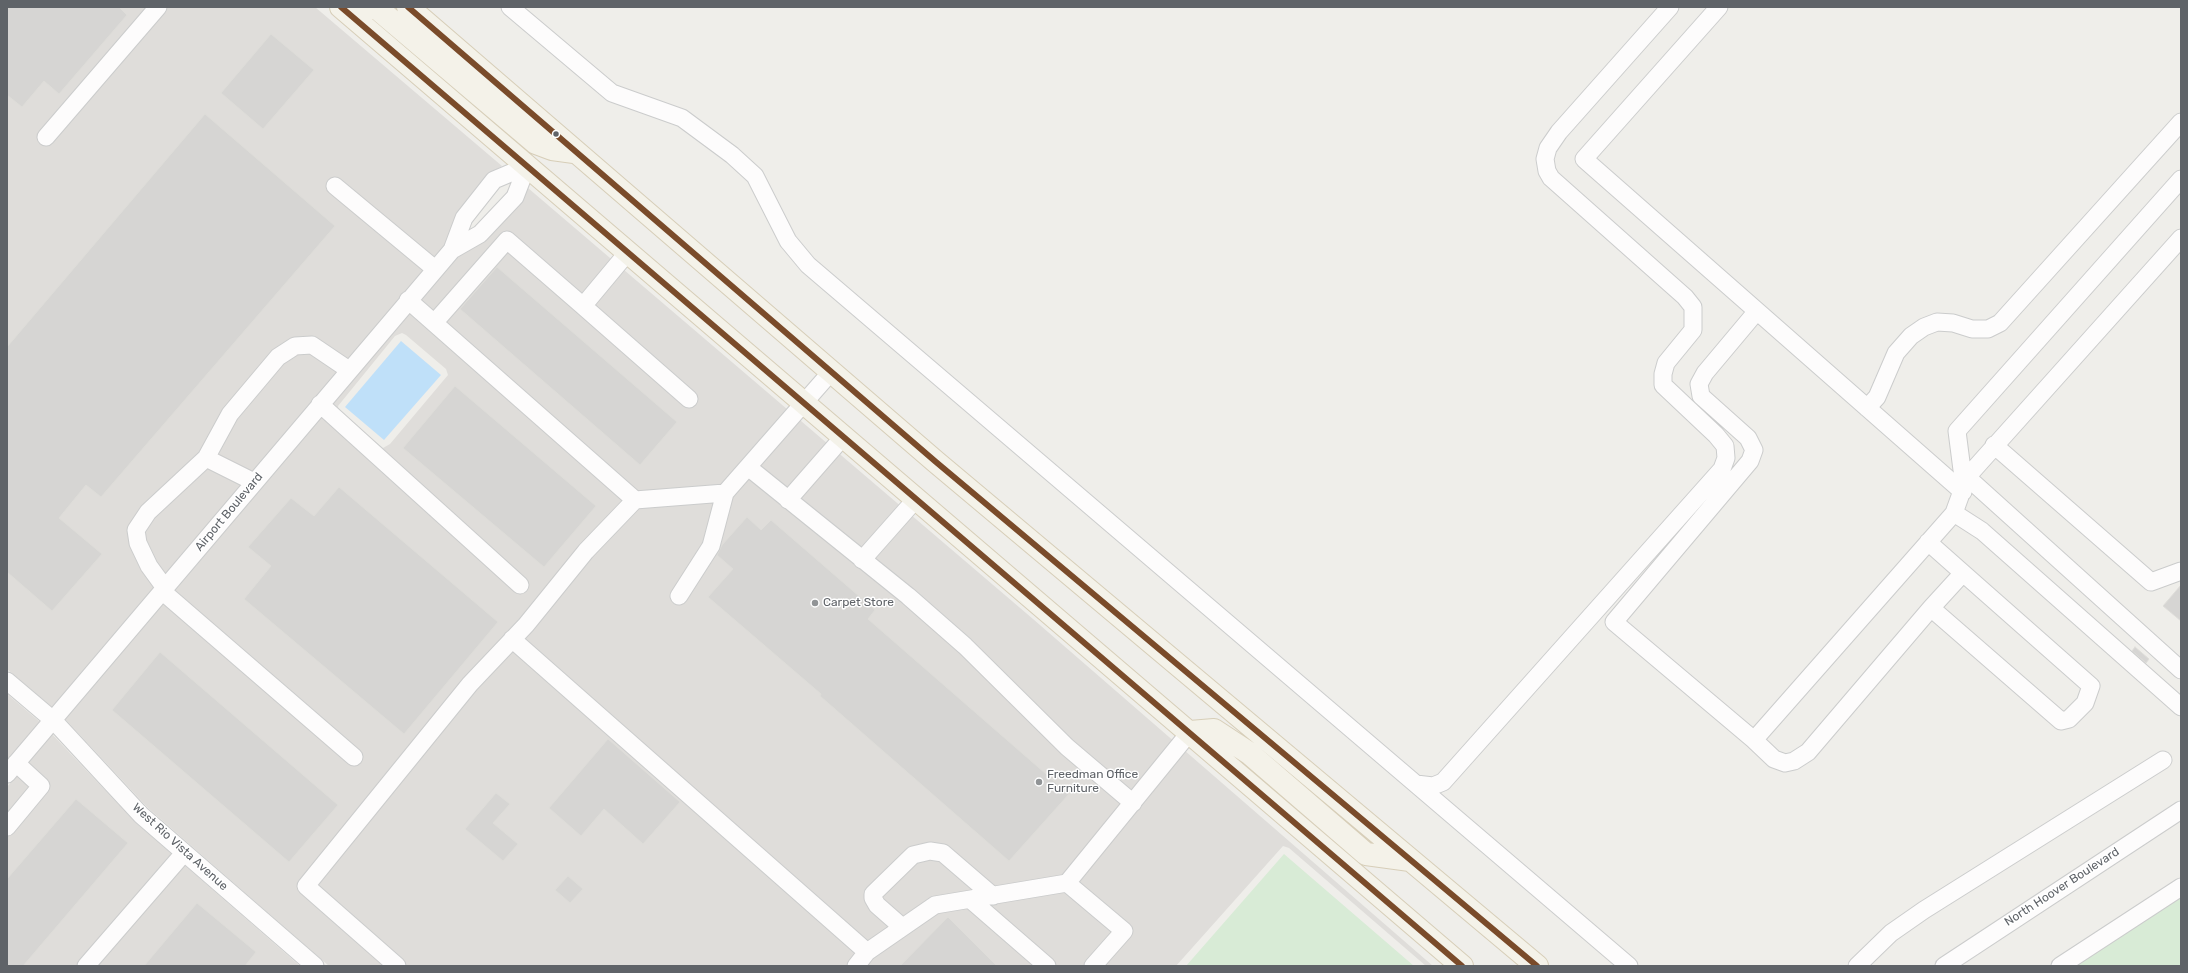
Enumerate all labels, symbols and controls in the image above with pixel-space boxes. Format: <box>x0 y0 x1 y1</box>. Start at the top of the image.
unlabelled marker <box>551 129 561 139</box>
street label: Airport Boulevard <box>192 470 266 554</box>
place label: Carpet Store <box>823 596 894 610</box>
marker: Carpet Store <box>810 598 820 608</box>
place label: Freedman Office Furniture <box>1047 768 1138 796</box>
marker: Freedman Office Furniture <box>1034 777 1044 787</box>
street label: West Rio Vista Avenue <box>129 800 231 894</box>
street label: North Hoover Boulevard <box>2002 845 2122 929</box>

